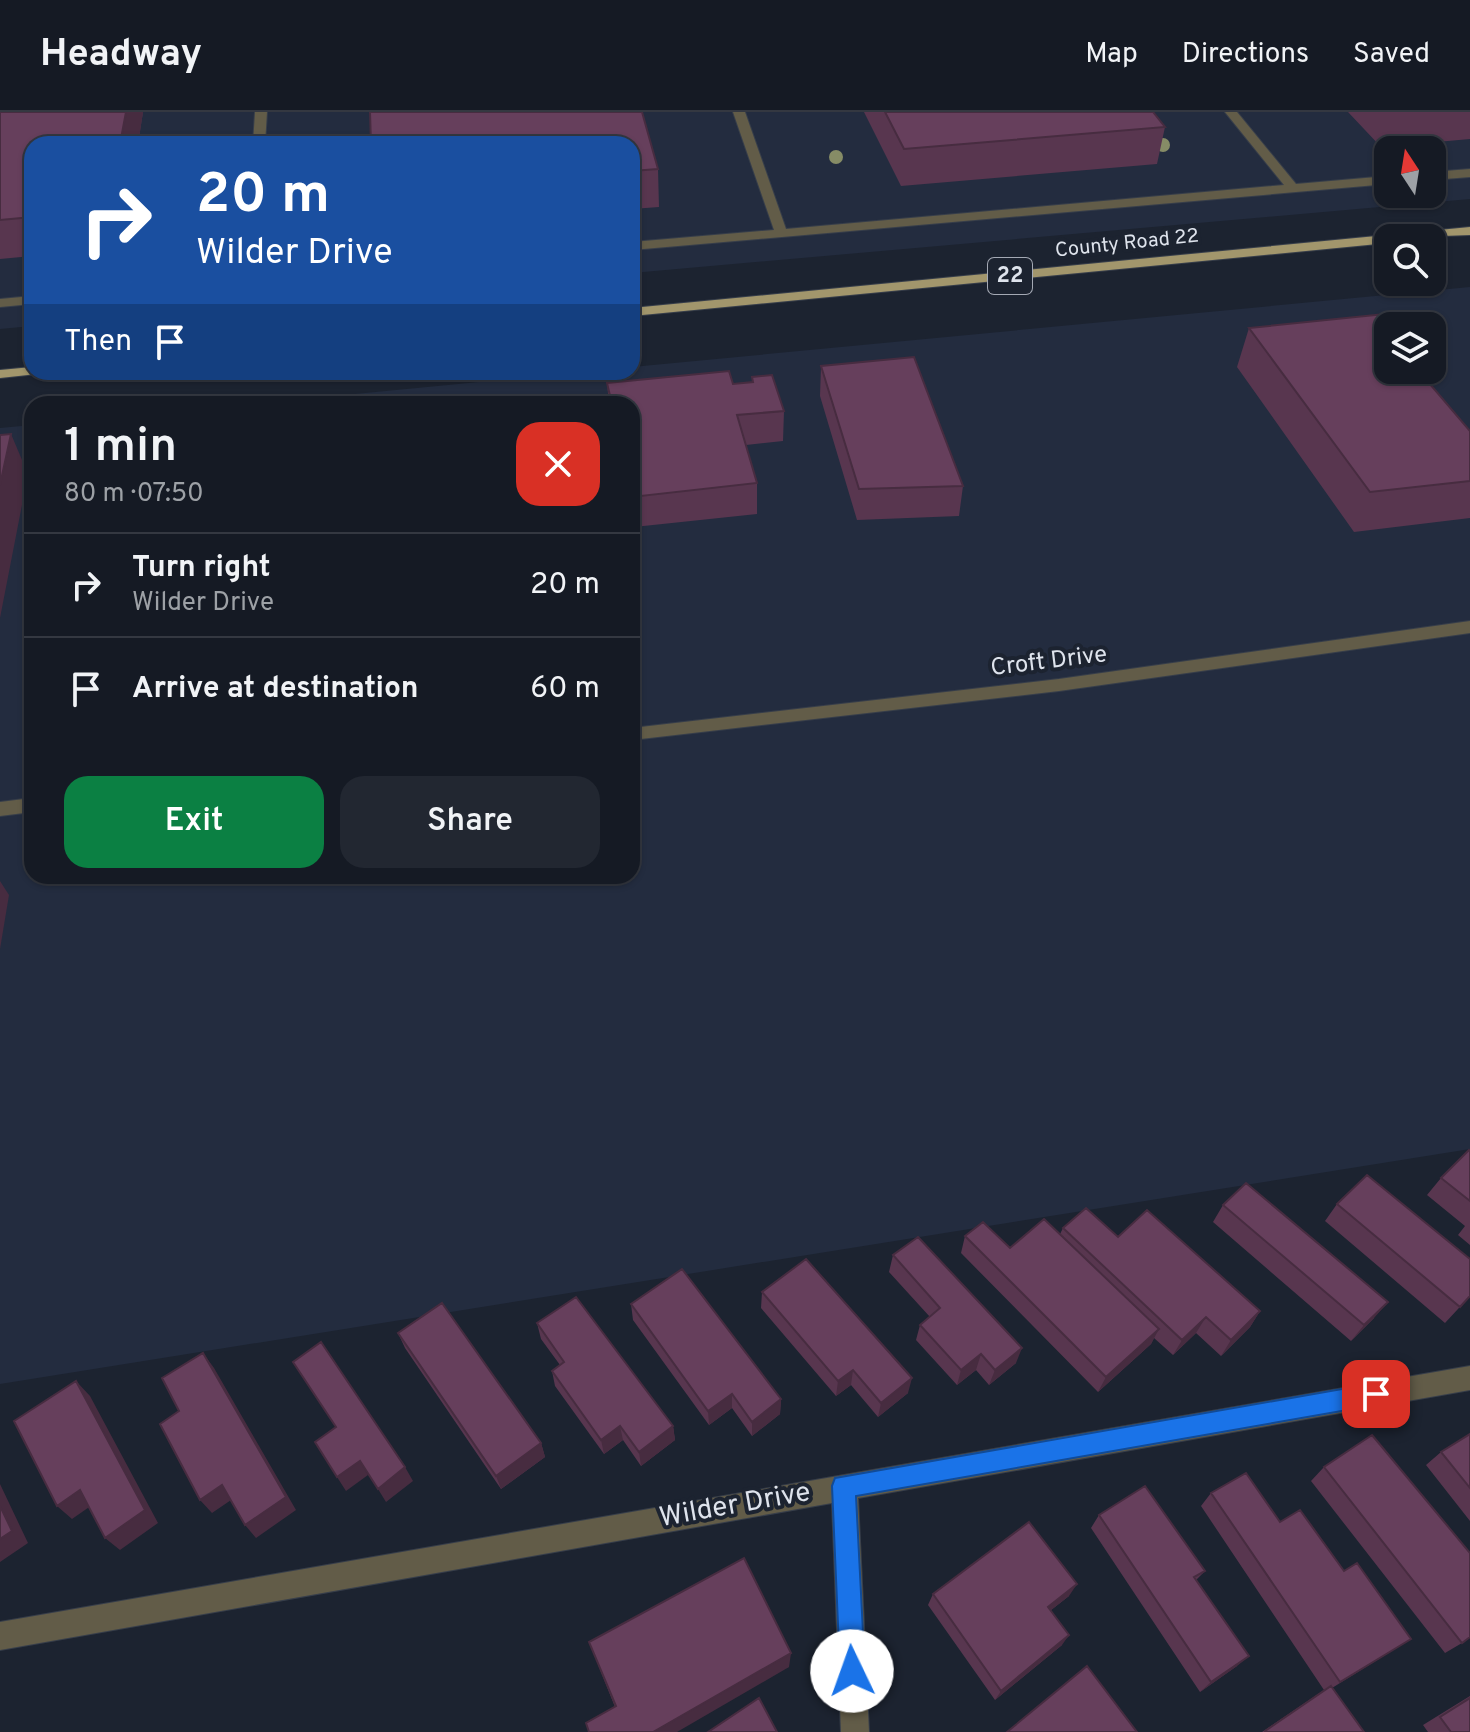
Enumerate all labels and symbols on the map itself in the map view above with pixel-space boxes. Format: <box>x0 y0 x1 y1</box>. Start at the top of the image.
north arrow <box>1374 136 1446 208</box>
street label: County Road 22 <box>1054 224 1200 264</box>
road number: 22 <box>988 258 1032 294</box>
street label: Croft Drive <box>989 640 1109 684</box>
pin <box>1342 1360 1410 1428</box>
street label: Wilder Drive <box>657 1475 813 1537</box>
position arrow <box>810 1629 894 1713</box>

